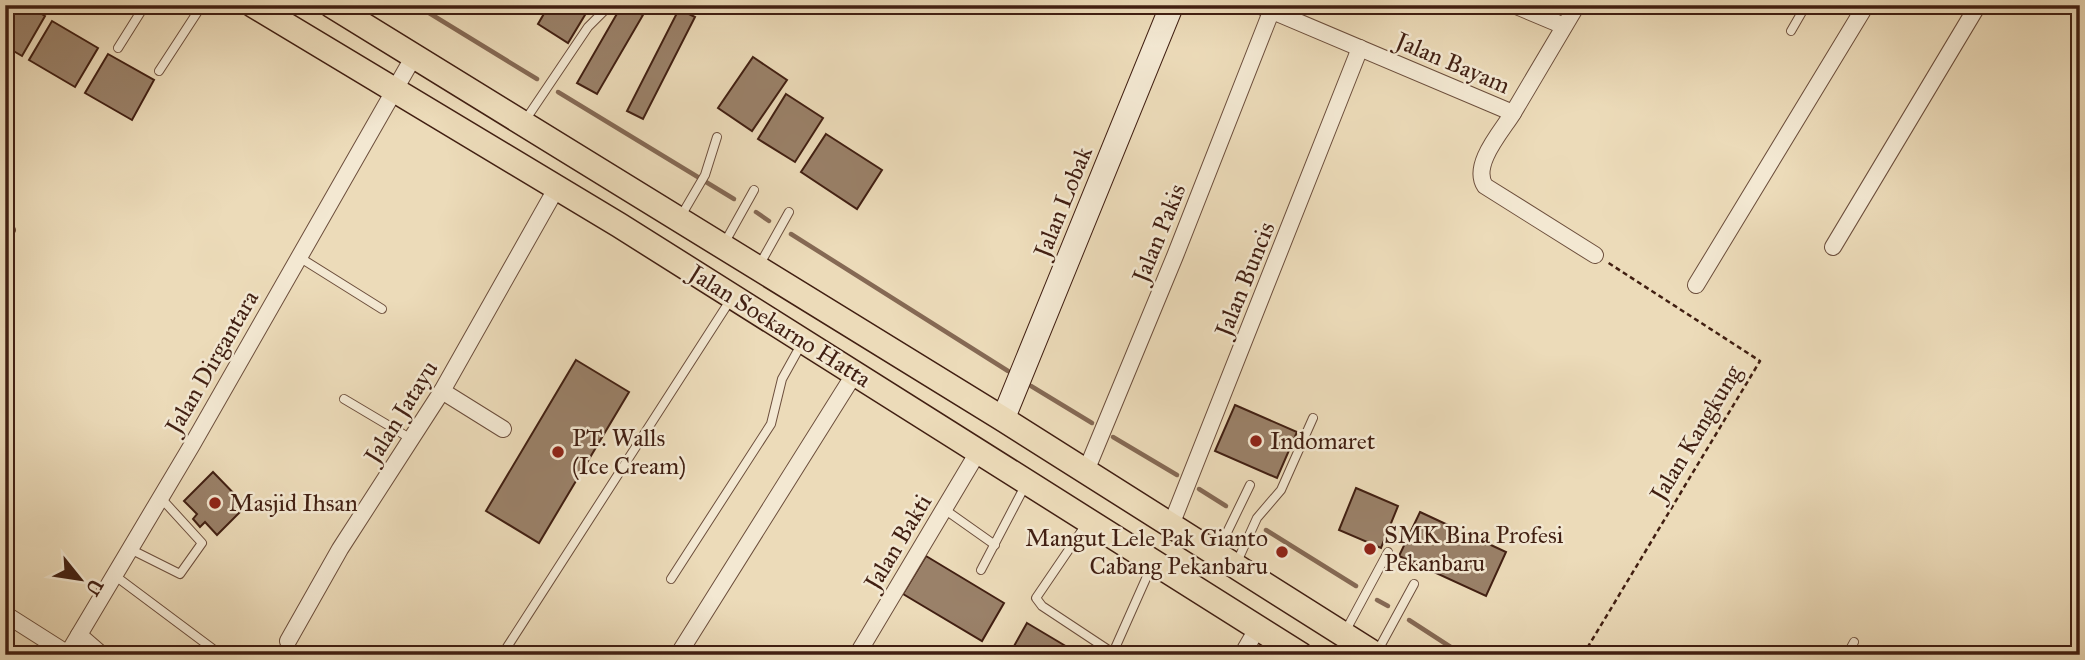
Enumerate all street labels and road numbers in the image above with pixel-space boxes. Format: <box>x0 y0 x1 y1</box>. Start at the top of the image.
street label: Jalan Bayam <box>1389 24 1515 100</box>
street label: Jalan Lobak <box>1026 141 1099 265</box>
street label: Jalan Pakis <box>1124 179 1192 290</box>
street label: Jalan Buncis <box>1207 217 1282 344</box>
street label: Jalan Soekarno Hatta <box>681 256 877 394</box>
street label: Jalan Dirgantara <box>157 284 266 442</box>
street label: Jalan Jatayu <box>356 355 444 472</box>
street label: Jalan Kangkung <box>1642 359 1749 509</box>
street label: Jalan Bakti <box>856 488 938 598</box>

